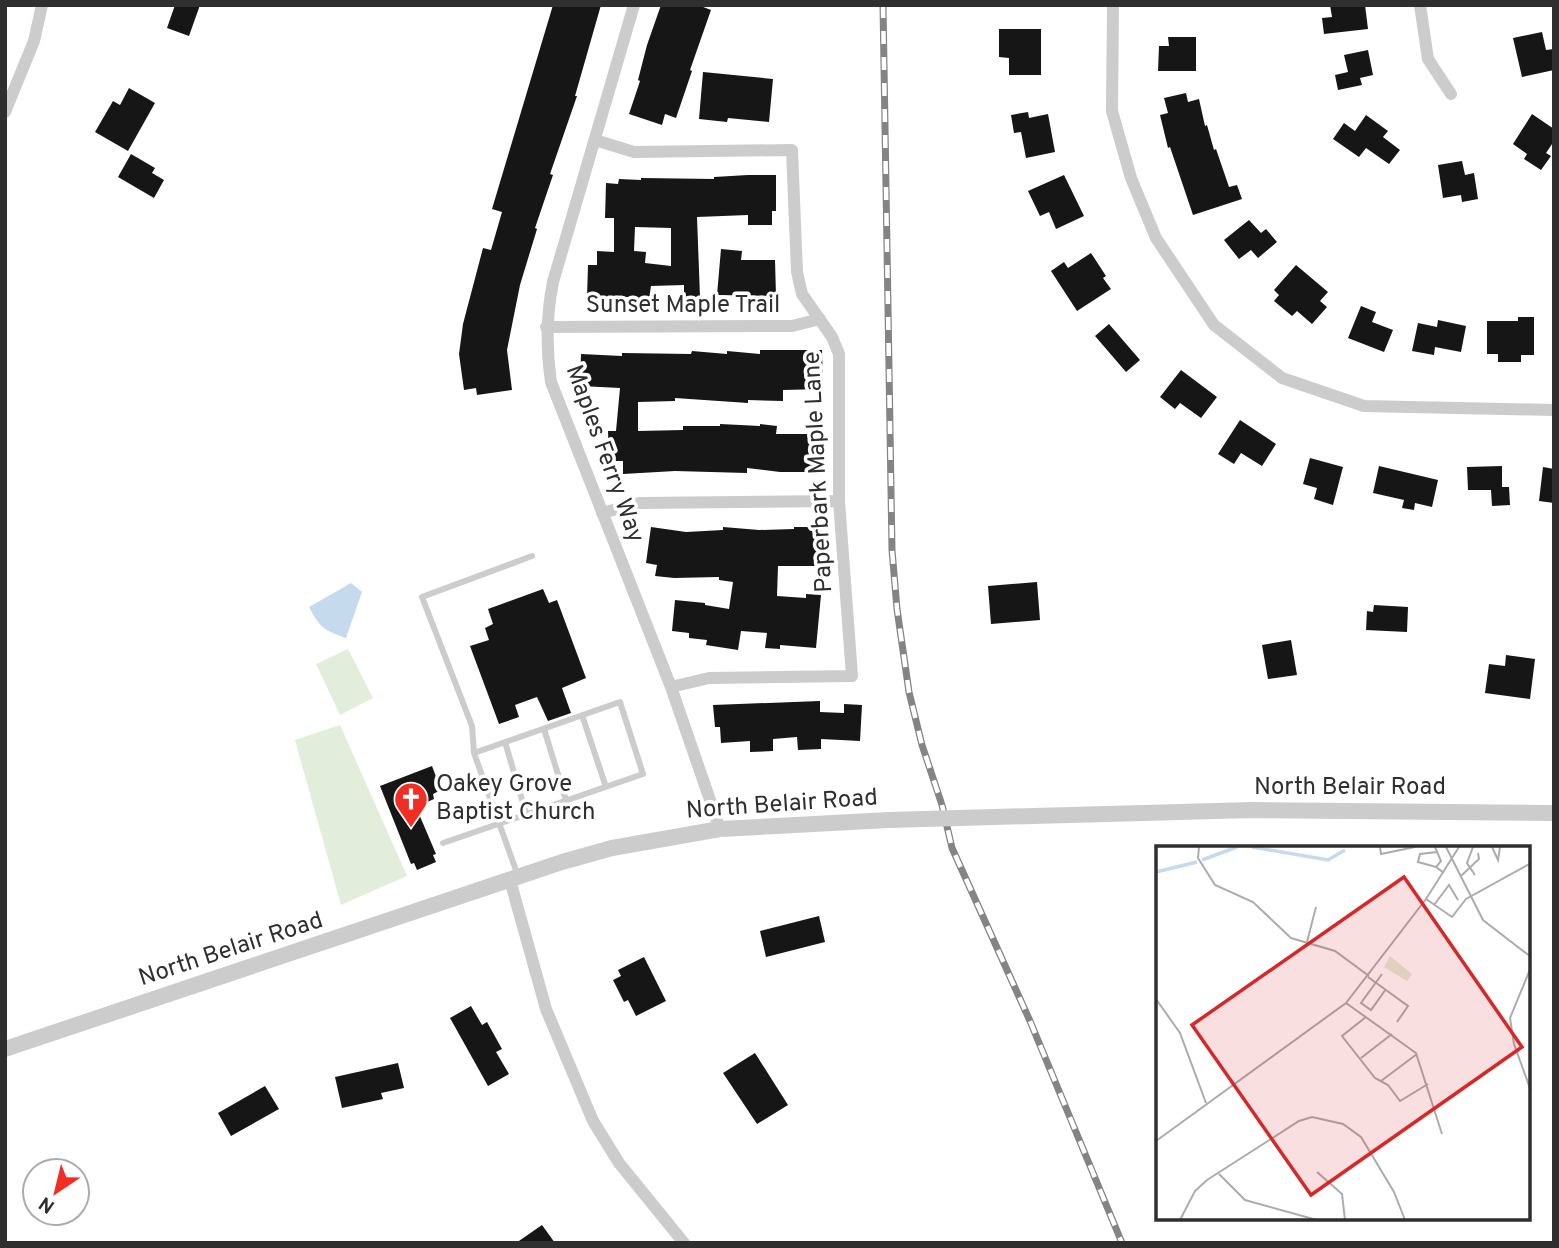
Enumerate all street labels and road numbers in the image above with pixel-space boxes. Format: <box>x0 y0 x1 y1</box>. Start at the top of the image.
street label: Sunset Maple Trail <box>586 291 780 321</box>
street label: Paperbark Maple Lane <box>798 351 840 593</box>
street label: Maples Ferry Way <box>558 361 650 547</box>
street label: North Belair Road <box>1254 773 1446 803</box>
street label: North Belair Road <box>685 783 879 827</box>
street label: North Belair Road <box>135 906 327 994</box>

